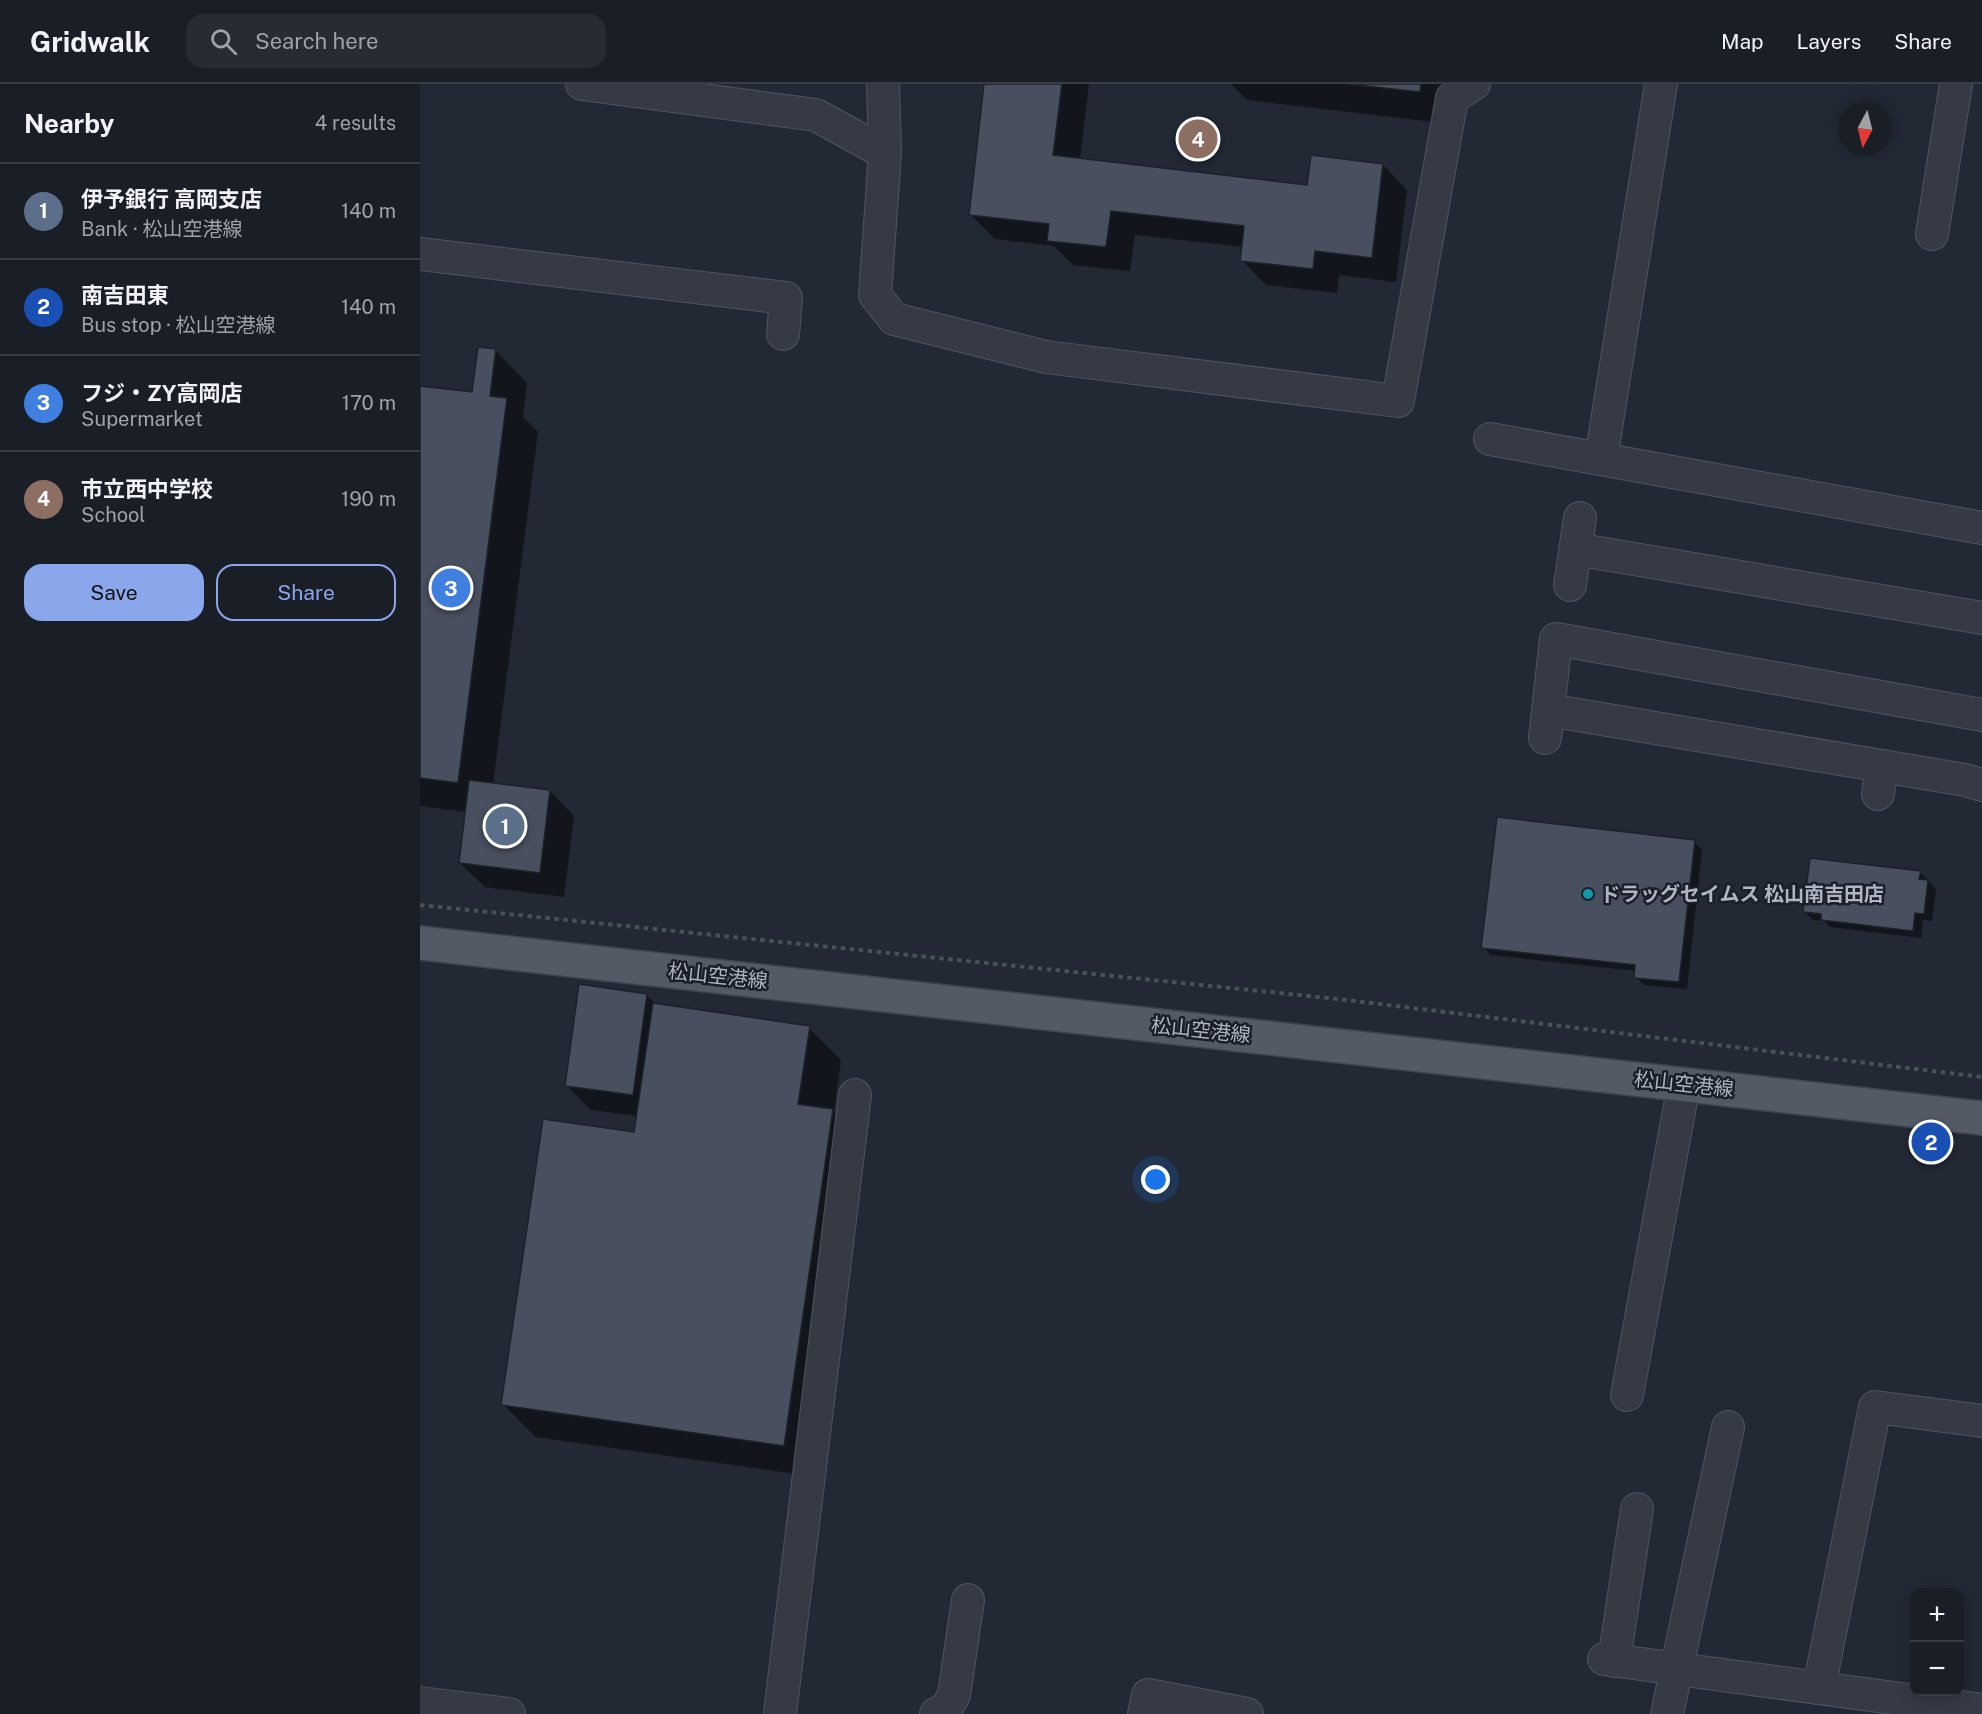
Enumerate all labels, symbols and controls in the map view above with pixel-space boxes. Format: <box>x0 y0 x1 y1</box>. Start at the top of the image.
search box <box>186 14 606 68</box>
text: Gridwalk <box>30 25 150 58</box>
icon: search <box>207 25 240 58</box>
text: Search here <box>255 28 379 54</box>
text: Map <box>1721 29 1764 54</box>
text: Layers <box>1797 29 1861 54</box>
text: Share <box>1894 29 1952 54</box>
north arrow <box>1838 102 1892 156</box>
text: Nearby <box>24 108 114 139</box>
text: 4 results <box>315 111 396 135</box>
pin: 4 <box>1178 116 1218 162</box>
text: 伊予銀行 高岡支店 <box>81 186 262 212</box>
text: 1 <box>39 199 48 223</box>
text: 140 m <box>341 199 396 223</box>
text: Bank · 松山空港線 <box>81 217 242 241</box>
text: 南吉田東 <box>81 282 169 308</box>
text: 2 <box>37 295 50 319</box>
text: 140 m <box>341 295 396 319</box>
text: Bus stop · 松山空港線 <box>81 313 276 337</box>
text: フジ・ZY高岡店 <box>81 380 242 406</box>
text: 3 <box>37 391 50 415</box>
text: 170 m <box>342 391 396 415</box>
text: Supermarket <box>81 407 203 431</box>
text: 市立西中学校 <box>81 476 213 502</box>
text: 4 <box>37 487 50 511</box>
text: 190 m <box>341 487 396 511</box>
text: School <box>81 503 145 527</box>
button: Save <box>24 564 204 621</box>
button: Share <box>216 564 396 621</box>
pin: 3 <box>432 566 471 610</box>
pin: 1 <box>486 804 524 848</box>
place label: ドラッグセイムス 松山南吉田店 <box>1600 882 1884 906</box>
marker: ドラッグセイムス 松山南吉田店 <box>1581 887 1595 901</box>
street label: 松山空港線 <box>667 959 769 993</box>
street label: 松山空港線 <box>1150 1013 1252 1047</box>
street label: 松山空港線 <box>1633 1067 1735 1101</box>
pin: 2 <box>1912 1120 1950 1164</box>
your location <box>1141 1165 1170 1194</box>
map controls <box>1910 1588 1964 1696</box>
button: + <box>1910 1588 1964 1642</box>
button: − <box>1910 1642 1964 1696</box>

